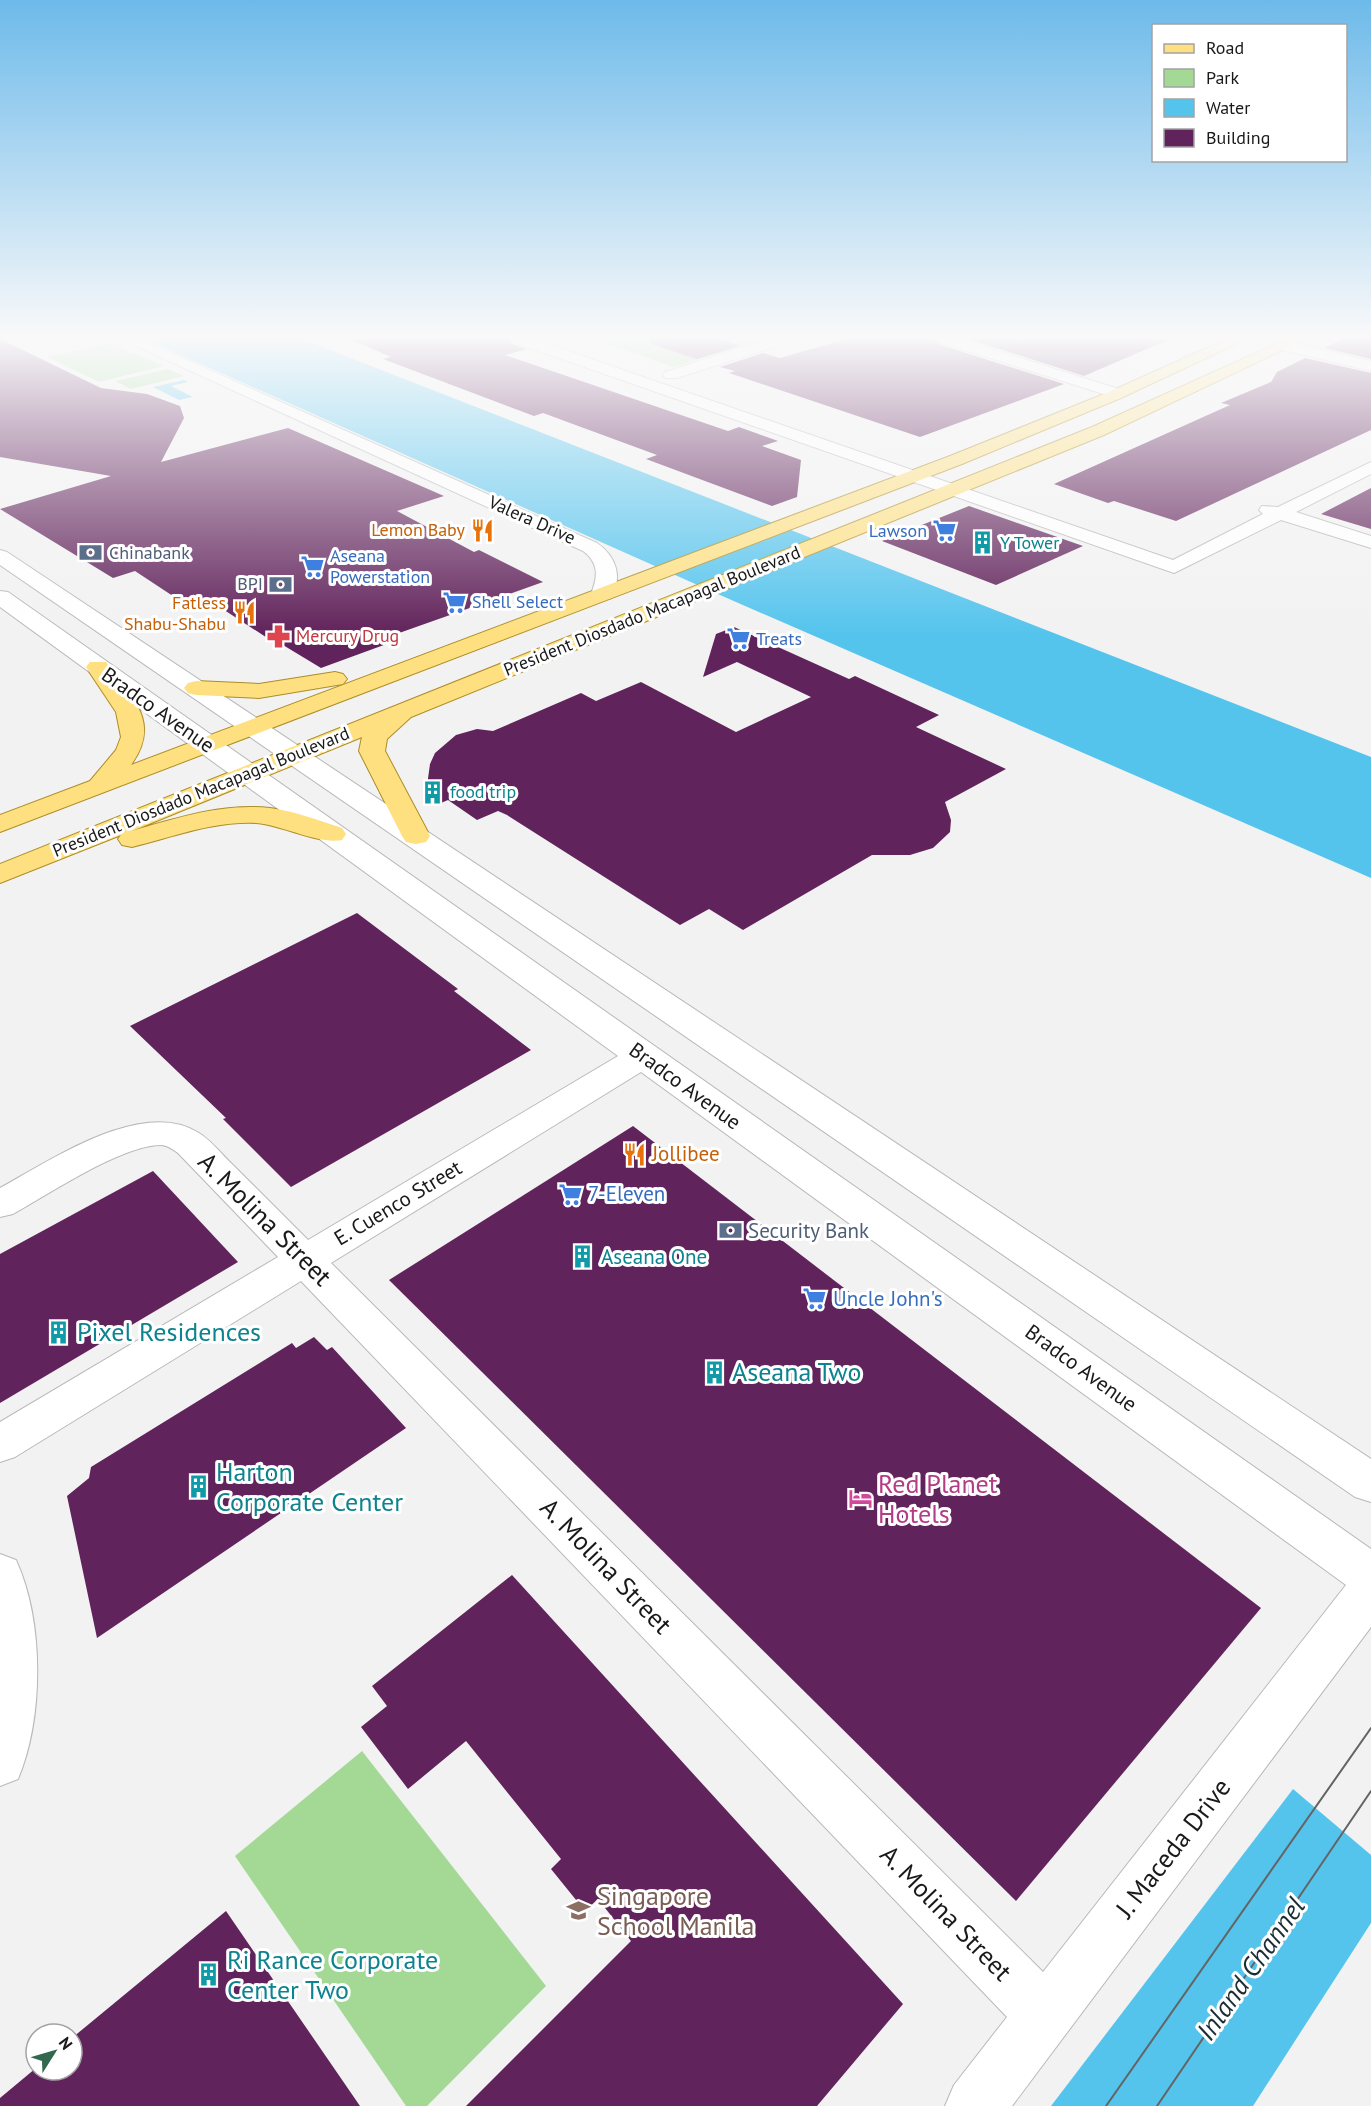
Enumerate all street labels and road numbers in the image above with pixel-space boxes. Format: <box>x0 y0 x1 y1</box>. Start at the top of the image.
street label: Valera Drive <box>484 490 579 549</box>
street label: President Diosdado Macapagal Boulevard <box>500 540 804 681</box>
street label: Bradco Avenue <box>97 661 220 758</box>
street label: President Diosdado Macapagal Boulevard <box>49 721 353 862</box>
street label: Bradco Avenue <box>624 1036 747 1135</box>
street label: A. Molina Street <box>191 1145 339 1293</box>
street label: E. Cuenco Street <box>329 1154 467 1251</box>
street label: Bradco Avenue <box>1020 1318 1143 1417</box>
street label: A. Molina Street <box>533 1491 679 1641</box>
street label: J. Maceda Drive <box>1107 1771 1237 1925</box>
street label: A. Molina Street <box>873 1838 1019 1988</box>

